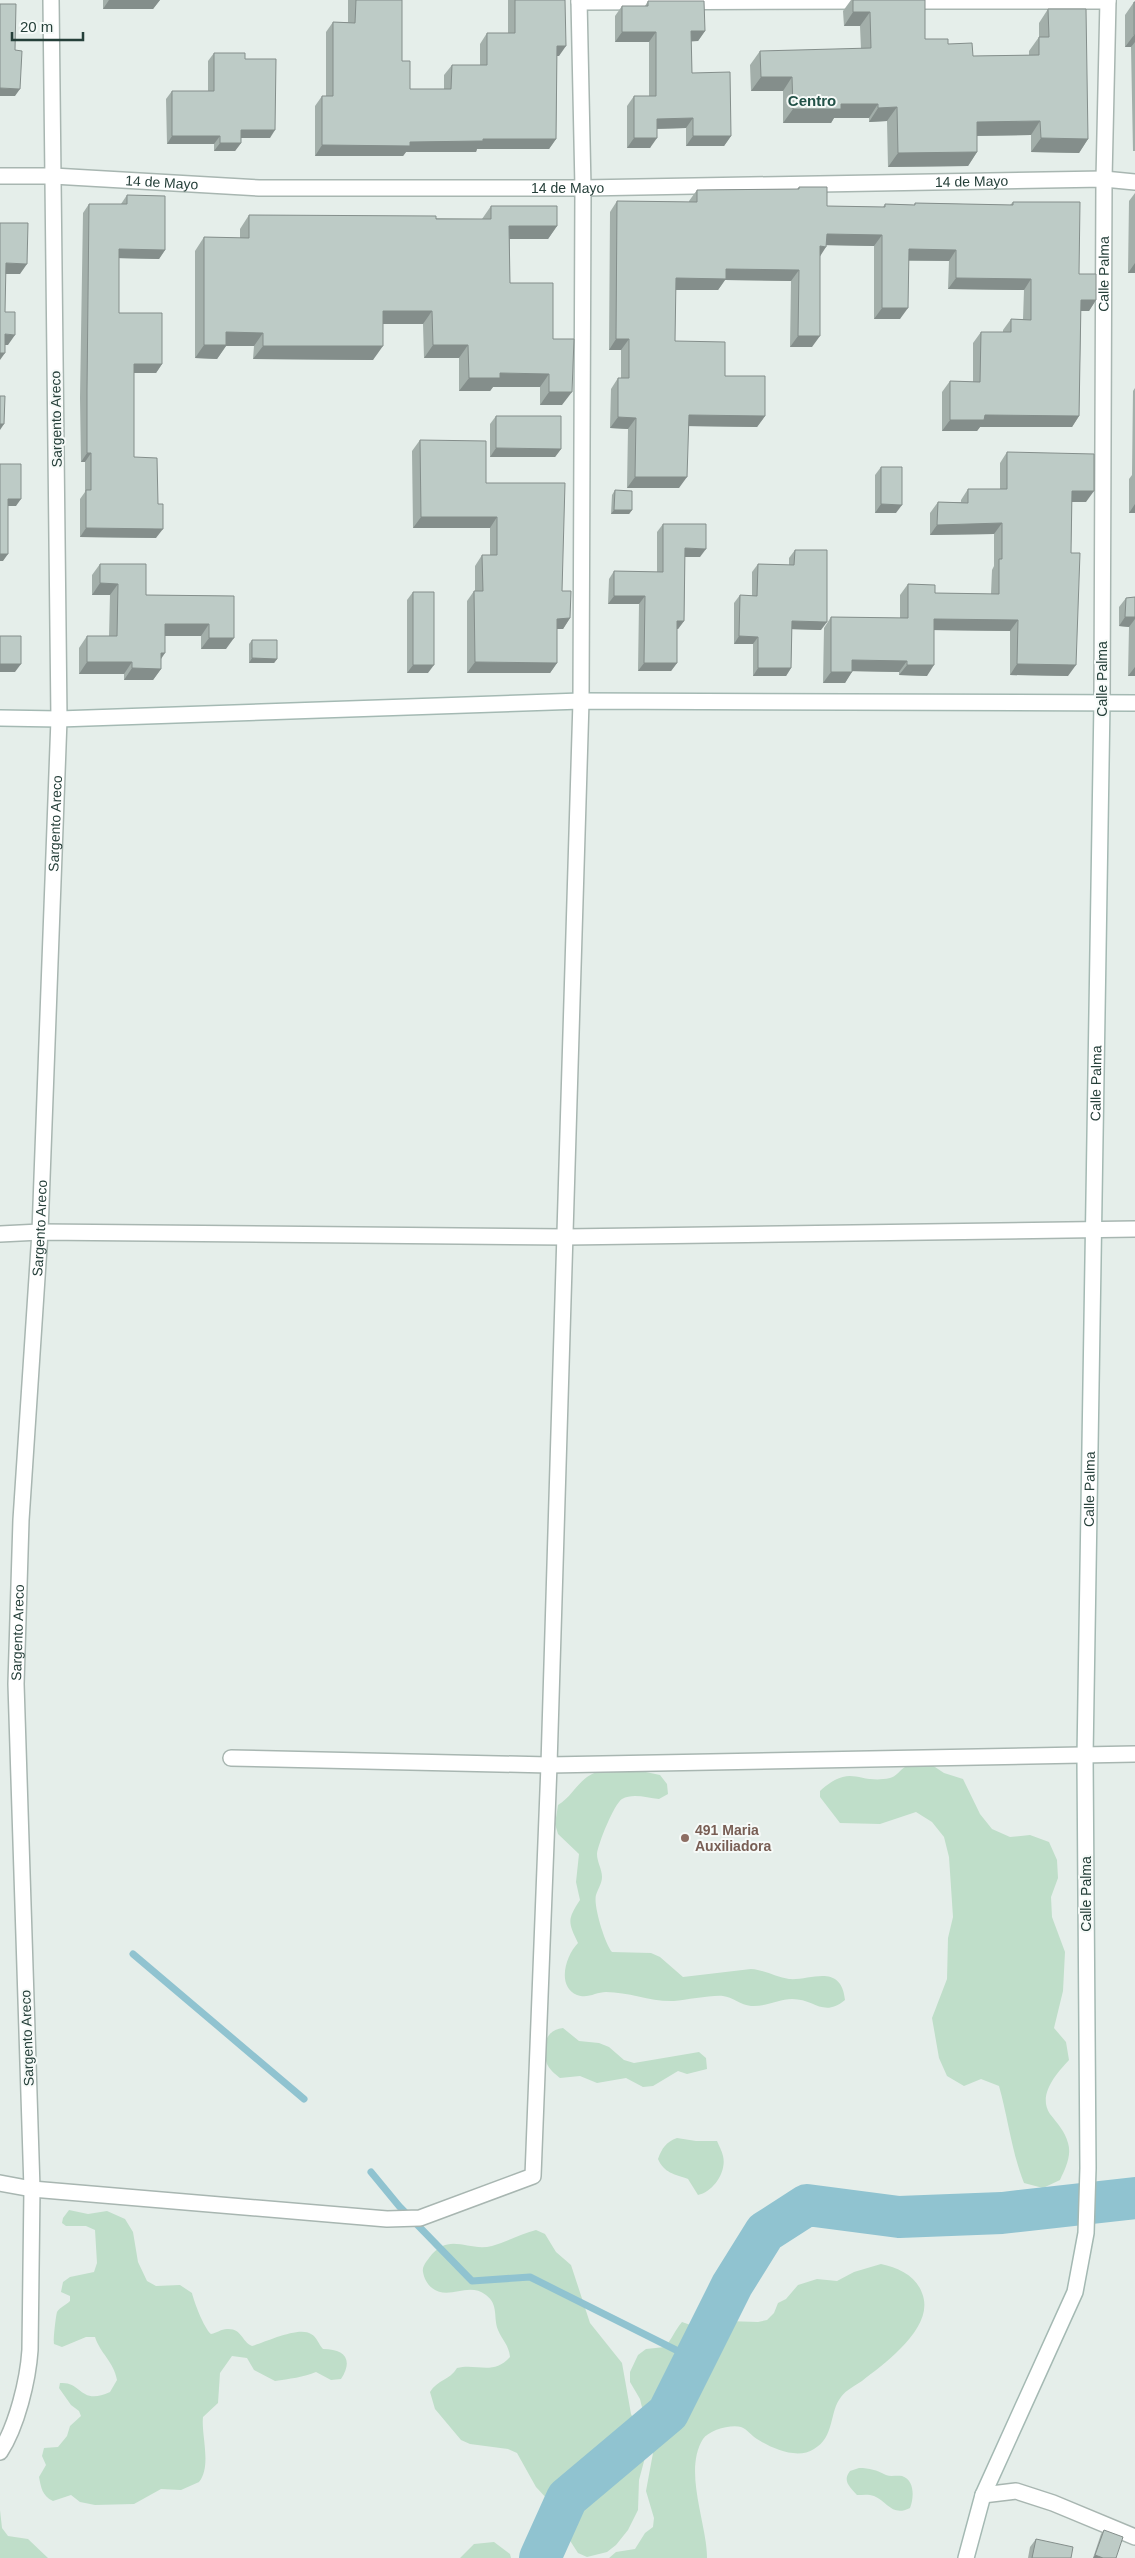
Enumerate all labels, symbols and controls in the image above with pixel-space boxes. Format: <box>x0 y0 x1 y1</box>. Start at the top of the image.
scale bar <box>12 10 84 42</box>
text: 20 m <box>20 18 53 35</box>
district label: Centro <box>788 92 836 109</box>
street label: 14 de Mayo <box>125 172 199 192</box>
street label: 14 de Mayo <box>935 173 1009 190</box>
street label: 14 de Mayo <box>531 180 605 196</box>
street label: Calle Palma <box>1095 236 1112 312</box>
street label: Sargento Areco <box>47 370 65 467</box>
street label: Calle Palma <box>1094 641 1110 717</box>
street label: Sargento Areco <box>45 775 65 872</box>
street label: Calle Palma <box>1087 1045 1104 1121</box>
street label: Sargento Areco <box>29 1179 50 1277</box>
street label: Calle Palma <box>1081 1451 1098 1527</box>
street label: Sargento Areco <box>8 1584 27 1681</box>
place label: 491 Maria Auxiliadora <box>695 1822 771 1854</box>
marker: 491 Maria Auxiliadora <box>679 1832 691 1844</box>
street label: Calle Palma <box>1078 1856 1094 1932</box>
street label: Sargento Areco <box>17 1989 37 2087</box>

